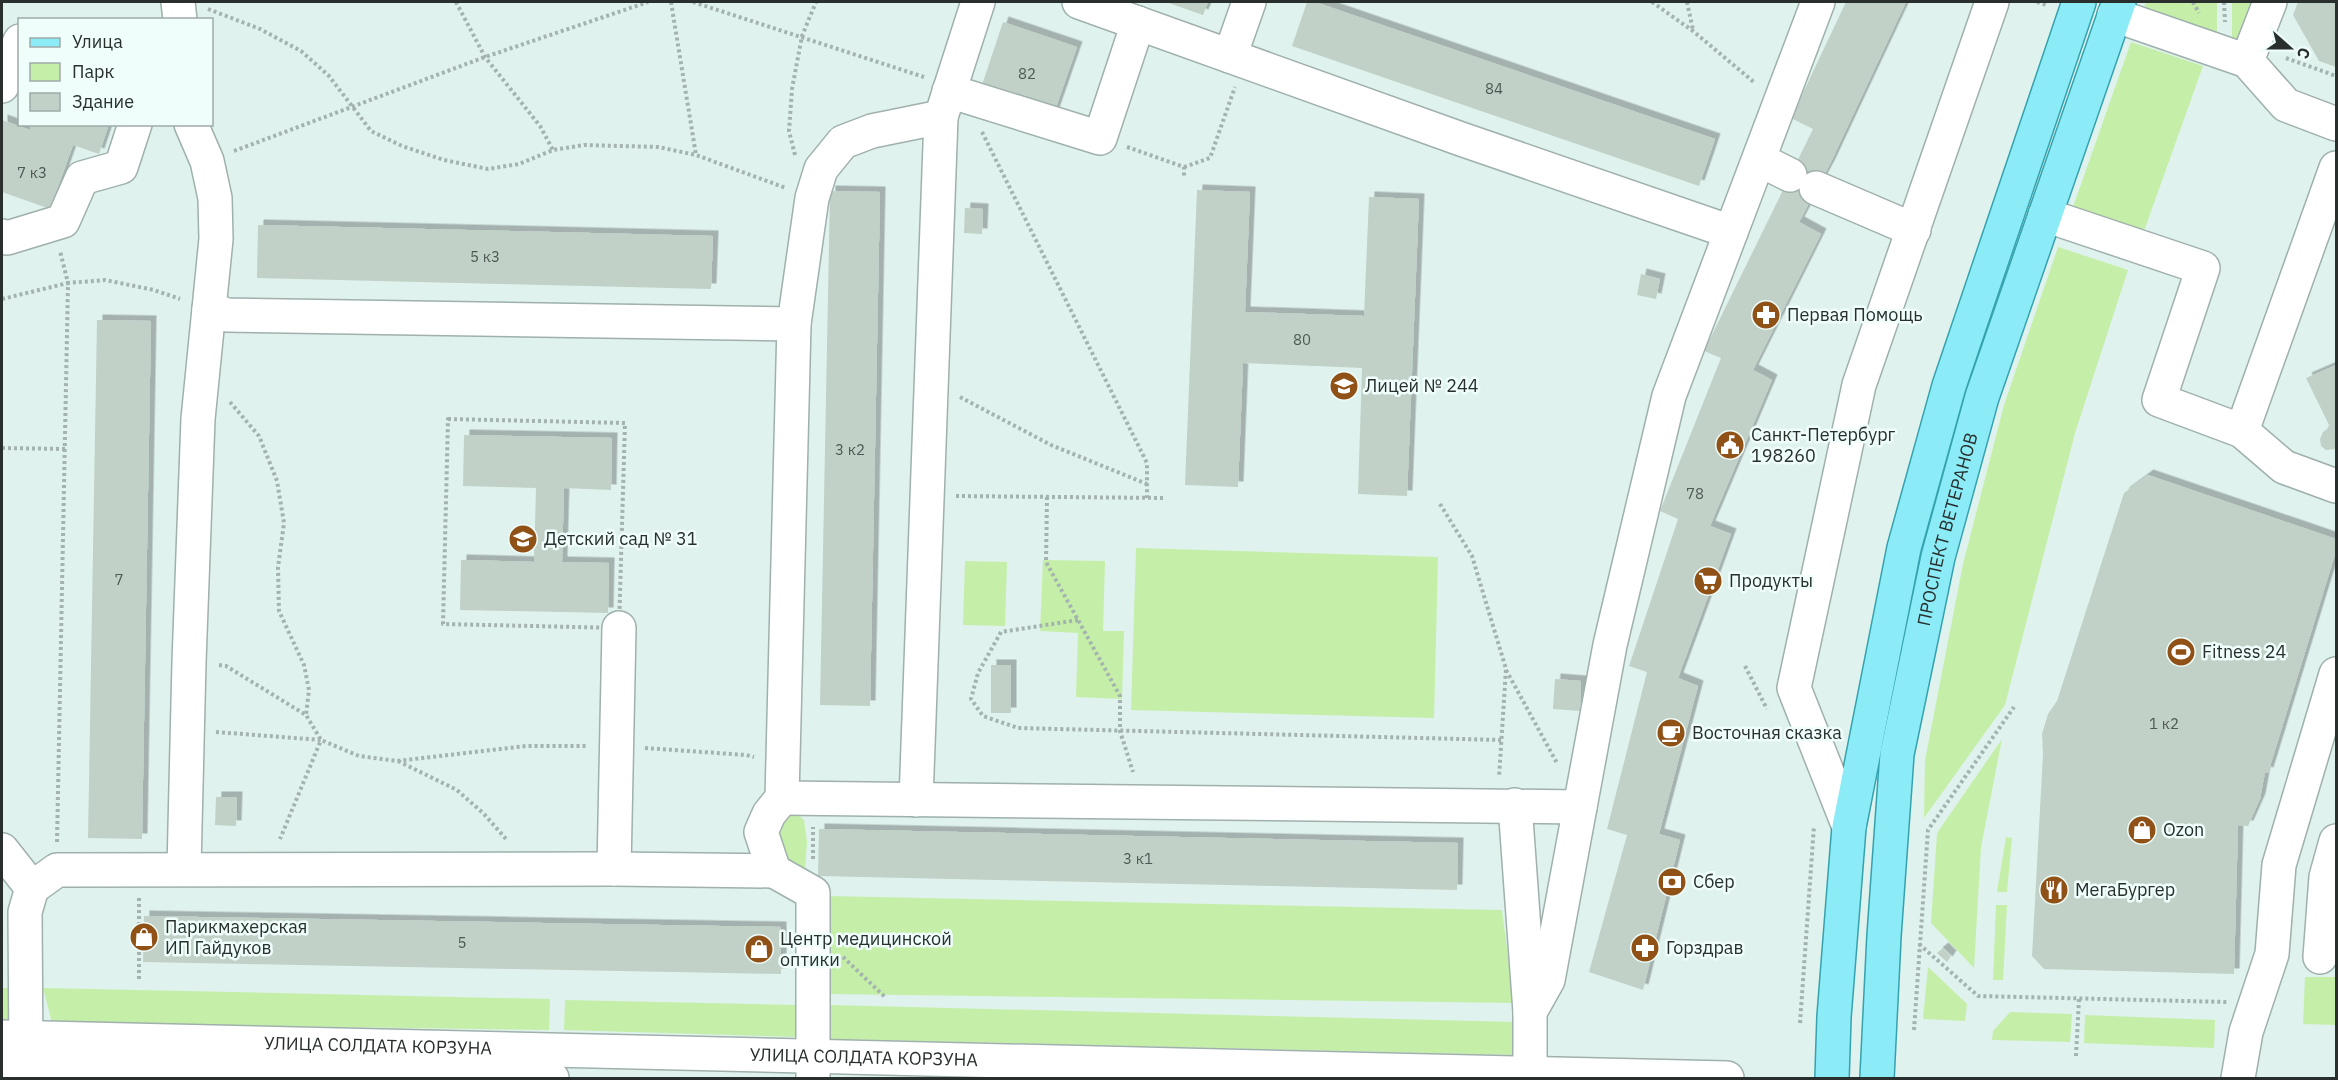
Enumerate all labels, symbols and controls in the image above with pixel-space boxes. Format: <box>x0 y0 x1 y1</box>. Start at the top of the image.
legend <box>18 18 213 126</box>
north arrow <box>2260 18 2320 78</box>
text: Улица <box>72 30 123 53</box>
text: С <box>2293 45 2315 62</box>
text: Парк <box>72 60 115 83</box>
house number: 82 <box>1018 64 1036 83</box>
house number: 84 <box>1485 79 1503 98</box>
text: Здание <box>72 90 134 113</box>
house number: 7 к3 <box>17 163 47 182</box>
house number: 5 к3 <box>470 247 500 266</box>
pharmacy icon: Первая Помощь <box>1750 299 1782 331</box>
place label: Первая Помощь <box>1787 303 1923 326</box>
house number: 80 <box>1293 330 1311 349</box>
school or university icon: Лицей № 244 <box>1328 370 1360 402</box>
place label: Лицей № 244 <box>1365 374 1479 397</box>
place label: Санкт-Петербург 198260 <box>1751 423 1896 467</box>
public building icon: Санкт-Петербург 198260 <box>1714 429 1746 461</box>
street label: ПРОСПЕКТ ВЕТЕРАНОВ <box>1912 430 1983 628</box>
house number: 3 к2 <box>835 440 865 459</box>
house number: 78 <box>1686 484 1704 503</box>
school or university icon: Детский сад № 31 <box>507 523 539 555</box>
place label: Детский сад № 31 <box>544 527 698 550</box>
supermarket icon: Продукты <box>1692 565 1724 597</box>
place label: Продукты <box>1729 569 1813 592</box>
house number: 7 <box>114 570 124 589</box>
sports icon: Fitness 24 <box>2165 636 2197 668</box>
place label: Fitness 24 <box>2202 640 2286 663</box>
house number: 1 к2 <box>2149 714 2179 733</box>
cafe icon: Восточная сказка <box>1655 717 1687 749</box>
place label: Восточная сказка <box>1692 721 1842 744</box>
shop icon: Ozon <box>2126 814 2158 846</box>
place label: Ozon <box>2163 818 2204 841</box>
house number: 3 к1 <box>1123 849 1153 868</box>
bank icon: Сбер <box>1656 866 1688 898</box>
place label: Сбер <box>1693 870 1735 893</box>
restaurant icon: МегаБургер <box>2038 874 2070 906</box>
place label: МегаБургер <box>2075 878 2175 901</box>
place label: Парикмахерская ИП Гайдуков <box>165 915 308 959</box>
shop icon: Парикмахерская ИП Гайдуков <box>128 921 160 953</box>
place label: Центр медицинской оптики <box>780 927 952 971</box>
pharmacy icon: Горздрав <box>1629 932 1661 964</box>
house number: 5 <box>457 933 467 952</box>
shop icon: Центр медицинской оптики <box>743 933 775 965</box>
place label: Горздрав <box>1666 936 1744 959</box>
street label: УЛИЦА СОЛДАТА КОРЗУНА <box>264 1031 493 1060</box>
street label: УЛИЦА СОЛДАТА КОРЗУНА <box>749 1043 979 1071</box>

